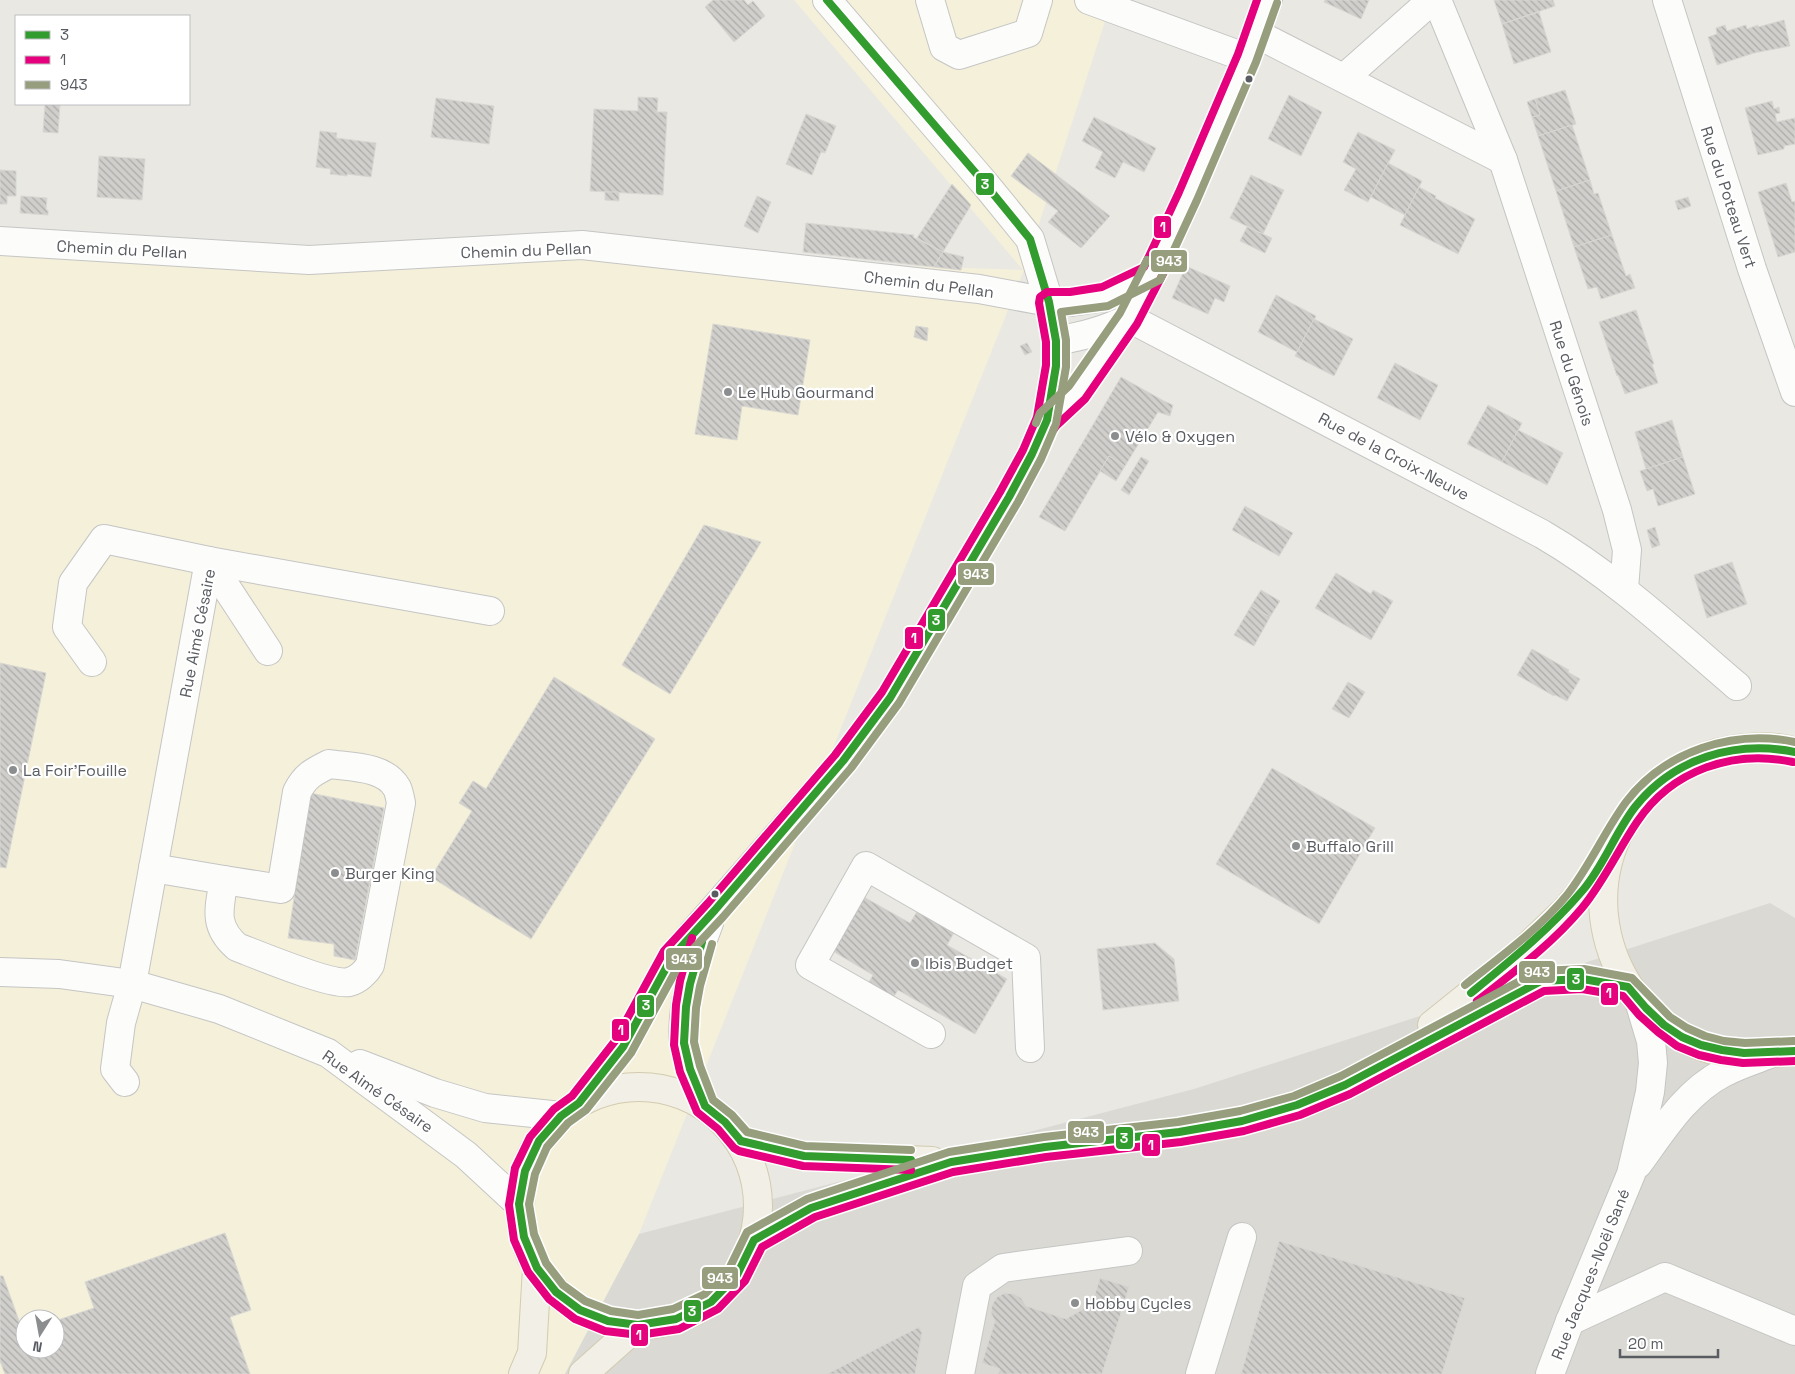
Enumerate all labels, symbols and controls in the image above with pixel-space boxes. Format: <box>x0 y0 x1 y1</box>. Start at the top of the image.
legend <box>15 15 190 105</box>
text: 3 <box>60 25 69 44</box>
text: 1 <box>60 50 66 69</box>
unlabelled marker <box>1244 74 1254 84</box>
text: 943 <box>60 75 88 94</box>
street label: Rue du Poteau Vert <box>1696 124 1761 271</box>
line badge: 3 <box>975 172 995 196</box>
text: 3 <box>981 175 989 193</box>
line badge: 1 <box>1153 215 1172 239</box>
text: 1 <box>1160 218 1166 236</box>
street label: Chemin du Pellan <box>56 236 188 263</box>
street label: Chemin du Pellan <box>460 238 592 263</box>
line badge: 943 <box>1150 249 1188 273</box>
text: 943 <box>1156 252 1182 270</box>
street label: Chemin du Pellan <box>863 266 995 303</box>
street label: Rue du Génois <box>1545 318 1598 429</box>
place label: Le Hub Gourmand <box>738 382 874 403</box>
marker: Le Hub Gourmand <box>722 386 734 398</box>
street label: Rue de la Croix-Neuve <box>1315 408 1473 505</box>
place label: Vélo & Oxygen <box>1125 426 1235 447</box>
marker: Vélo & Oxygen <box>1109 430 1121 442</box>
line badge: 943 <box>957 562 995 586</box>
text: 943 <box>963 565 989 583</box>
street label: Rue Aimé Césaire <box>175 567 220 699</box>
line badge: 3 <box>927 608 946 632</box>
text: 3 <box>932 611 940 629</box>
line badge: 1 <box>904 626 924 650</box>
text: 1 <box>911 629 917 647</box>
place label: La Foir'Fouille <box>23 760 127 781</box>
marker: La Foir'Fouille <box>7 764 19 776</box>
place label: Buffalo Grill <box>1306 836 1394 857</box>
marker: Buffalo Grill <box>1290 840 1302 852</box>
place label: Burger King <box>345 863 435 884</box>
marker: Burger King <box>329 867 341 879</box>
unlabelled marker <box>710 889 720 899</box>
line badge: 943 <box>665 947 703 971</box>
text: 943 <box>671 950 697 968</box>
place label: Ibis Budget <box>925 953 1013 974</box>
marker: Ibis Budget <box>909 957 921 969</box>
line badge: 943 <box>1518 960 1556 984</box>
text: 943 <box>1524 963 1550 981</box>
line badge: 3 <box>1566 967 1585 991</box>
text: 3 <box>1572 970 1580 988</box>
line badge: 1 <box>1600 982 1619 1006</box>
text: 1 <box>1606 984 1612 1002</box>
line badge: 3 <box>636 994 655 1018</box>
text: 3 <box>642 996 650 1014</box>
line badge: 1 <box>611 1018 630 1042</box>
text: 1 <box>618 1021 624 1039</box>
street label: Rue Aimé Césaire <box>318 1045 437 1138</box>
line badge: 943 <box>1067 1120 1105 1144</box>
text: 943 <box>1073 1123 1099 1141</box>
line badge: 3 <box>1115 1126 1134 1150</box>
text: 3 <box>1120 1129 1128 1147</box>
line badge: 1 <box>1141 1133 1161 1157</box>
text: 1 <box>1148 1136 1154 1154</box>
street label: Rue Jacques-Noël Sané <box>1547 1186 1634 1363</box>
line badge: 943 <box>701 1266 739 1290</box>
text: 943 <box>707 1269 733 1287</box>
place label: Hobby Cycles <box>1085 1293 1191 1314</box>
marker: Hobby Cycles <box>1069 1297 1081 1309</box>
line badge: 3 <box>683 1299 702 1323</box>
text: 3 <box>688 1302 696 1320</box>
north arrow <box>15 1309 65 1359</box>
line badge: 1 <box>630 1323 649 1347</box>
text: 1 <box>636 1326 642 1344</box>
scale bar <box>1620 1326 1718 1358</box>
text: 20 m <box>1628 1334 1663 1353</box>
text: N <box>31 1337 44 1356</box>

